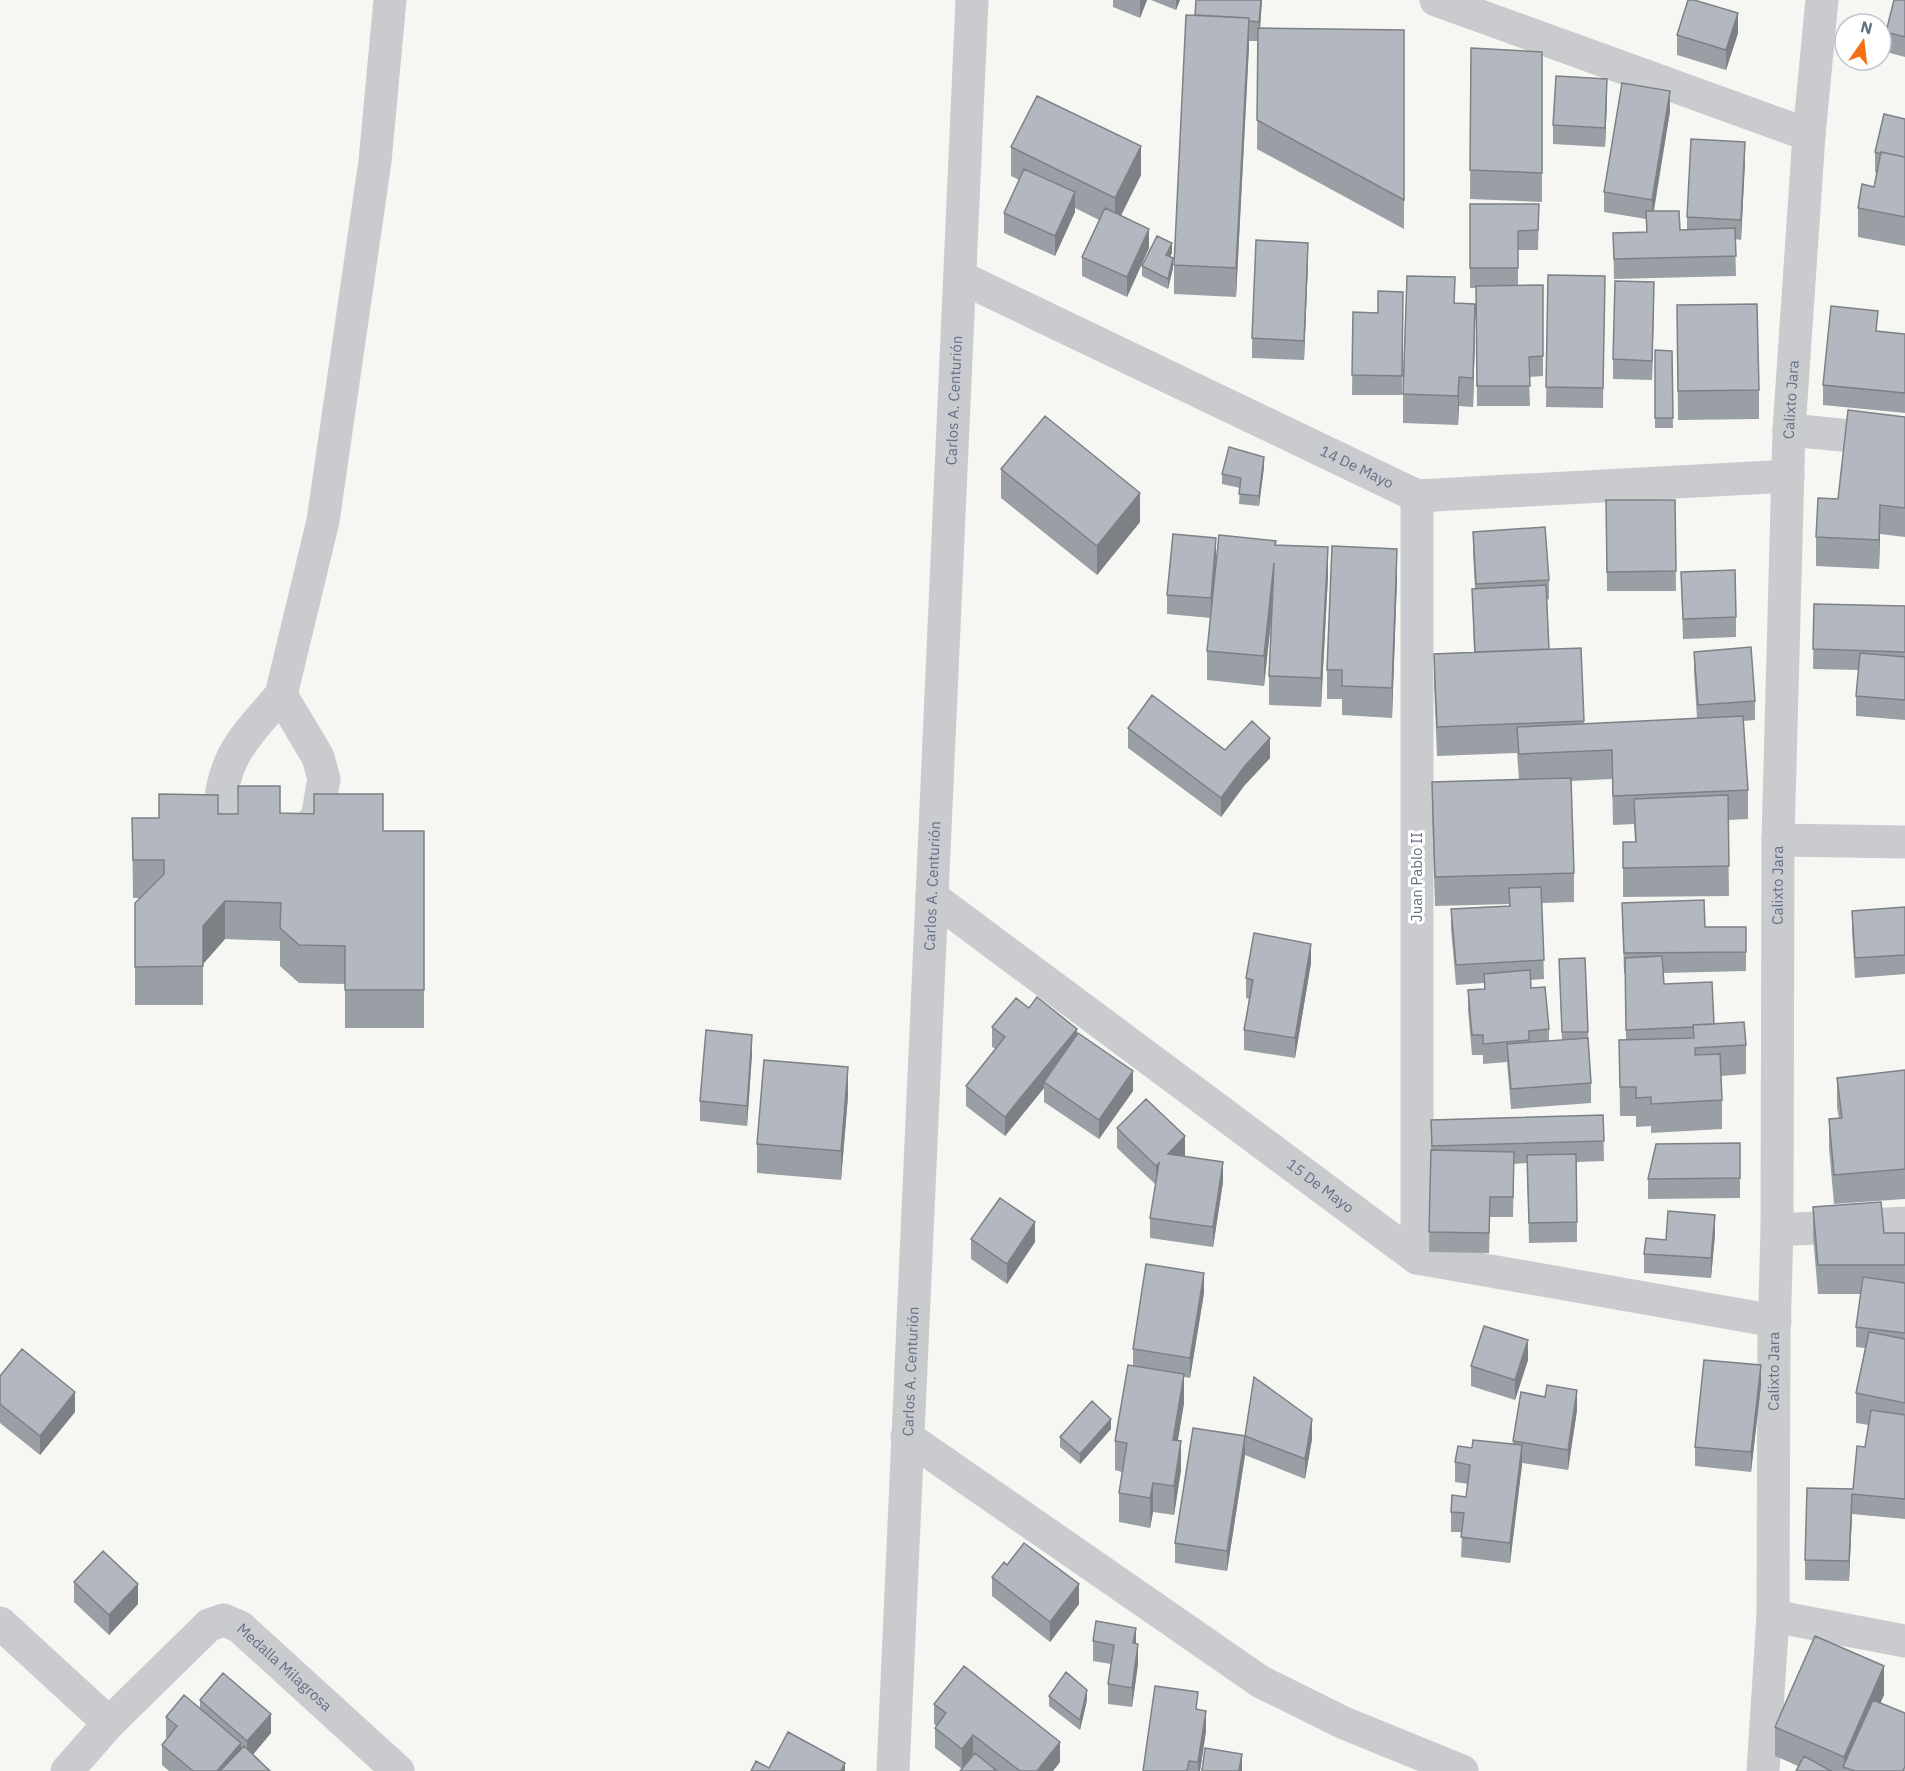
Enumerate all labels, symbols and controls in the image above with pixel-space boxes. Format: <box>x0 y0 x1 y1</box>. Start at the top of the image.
north arrow <box>1833 12 1893 72</box>
text: N <box>1859 16 1875 39</box>
street label: Carlos A. Centurión <box>941 335 966 466</box>
street label: Calixto Jara <box>1779 359 1803 439</box>
street label: 14 De Mayo <box>1317 441 1397 492</box>
street label: Carlos A. Centurión <box>920 821 944 951</box>
street label: Juan Pablo II <box>1407 832 1426 922</box>
street label: Calixto Jara <box>1768 846 1787 925</box>
street label: 15 De Mayo <box>1283 1154 1358 1217</box>
street label: Carlos A. Centurión <box>898 1306 923 1437</box>
street label: Calixto Jara <box>1764 1332 1783 1411</box>
street label: Medalla Milagrosa <box>233 1619 336 1715</box>

